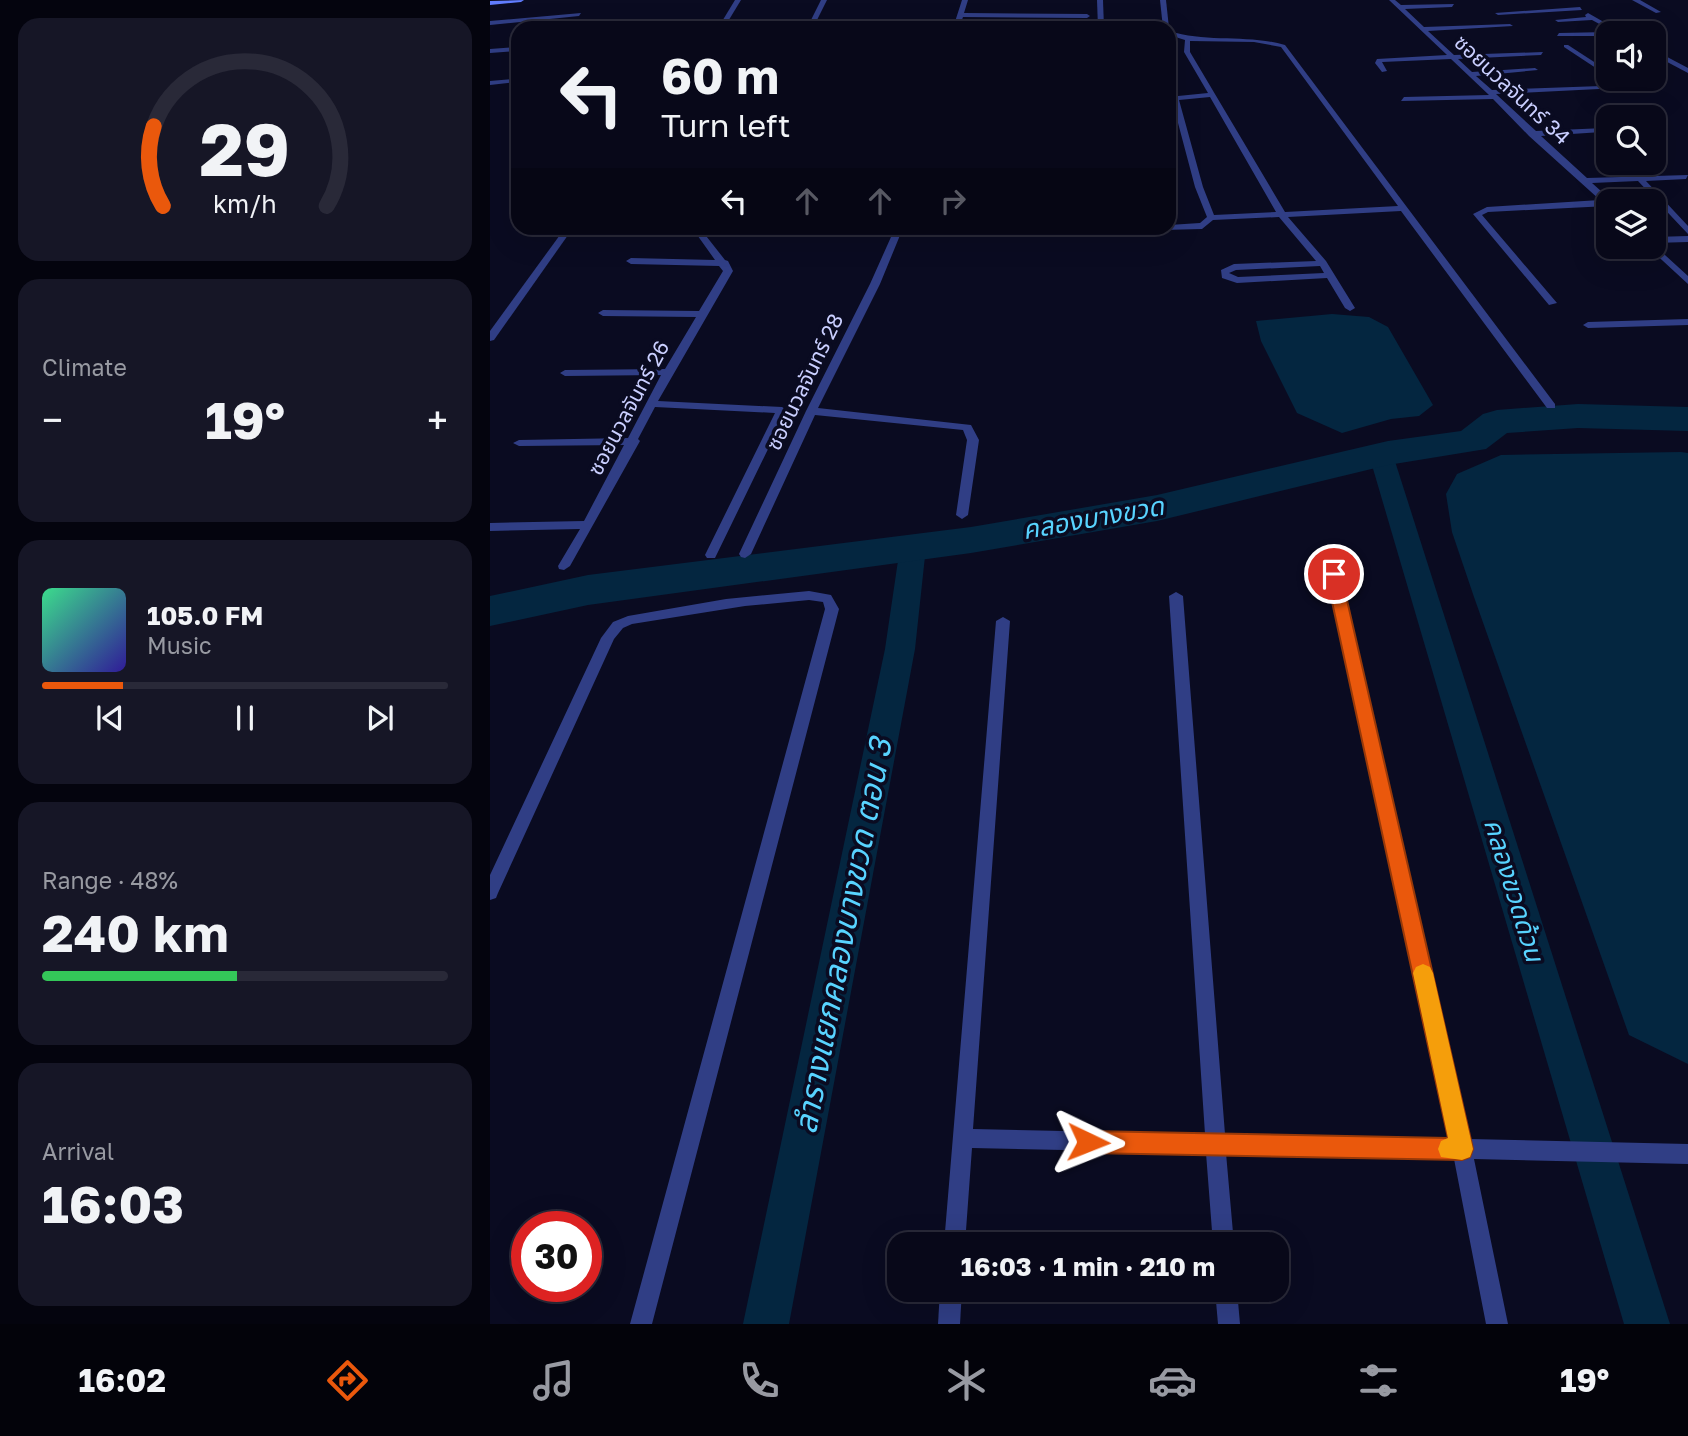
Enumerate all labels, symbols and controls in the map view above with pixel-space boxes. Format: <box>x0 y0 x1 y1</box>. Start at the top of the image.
map controls <box>1596 21 1666 259</box>
button: sound <box>1596 21 1666 91</box>
street label: ซอยนวลจันทร์ 34 <box>1449 29 1576 150</box>
text: 60 m <box>661 46 779 105</box>
icon: left <box>546 49 637 140</box>
text: 29 <box>200 105 290 192</box>
button: search <box>1596 105 1666 175</box>
text: Turn left <box>661 106 790 144</box>
icon: left <box>715 182 753 220</box>
icon: ahead <box>788 182 826 220</box>
icon: ahead <box>861 182 899 220</box>
icon: right <box>934 182 972 220</box>
text: km/h <box>213 187 277 218</box>
button: layers <box>1596 189 1666 259</box>
street label: ซอยนวลจันทร์ 28 <box>760 309 848 454</box>
street label: ซอยนวลจันทร์ 26 <box>582 336 674 479</box>
text: Climate <box>42 353 127 381</box>
text: 19° <box>205 388 285 450</box>
text: − <box>42 397 63 442</box>
text: + <box>427 397 448 442</box>
water label: คลองบางขวด <box>1020 490 1167 545</box>
pin <box>1304 544 1364 604</box>
icon: arrive <box>1315 555 1353 593</box>
text: 105.0 FM <box>147 600 263 631</box>
text: Music <box>147 631 212 659</box>
icon: previous <box>91 699 129 737</box>
icon: pause <box>226 699 264 737</box>
icon: next <box>361 699 399 737</box>
water label: ลำรางแยกคลองบางขวด ตอน 3 <box>785 732 900 1136</box>
water label: คลองขวดด้วน <box>1478 815 1551 967</box>
text: Range · 48% <box>42 866 178 894</box>
text: 240 km <box>42 901 229 963</box>
position arrow <box>1051 1105 1125 1179</box>
text: Arrival <box>42 1137 114 1165</box>
text: 16:03 <box>42 1172 184 1234</box>
speed limit sign: 30 <box>511 1211 602 1302</box>
text: 16:03 · 1 min · 210 m <box>961 1251 1215 1282</box>
icon: directions <box>323 1356 372 1405</box>
icon: music <box>529 1356 578 1405</box>
icon: phone <box>735 1356 784 1405</box>
icon: climate <box>942 1356 991 1405</box>
icon: car <box>1148 1356 1197 1405</box>
icon: filters <box>1354 1356 1403 1405</box>
text: 16:02 <box>79 1361 166 1399</box>
text: 19° <box>1560 1361 1609 1399</box>

